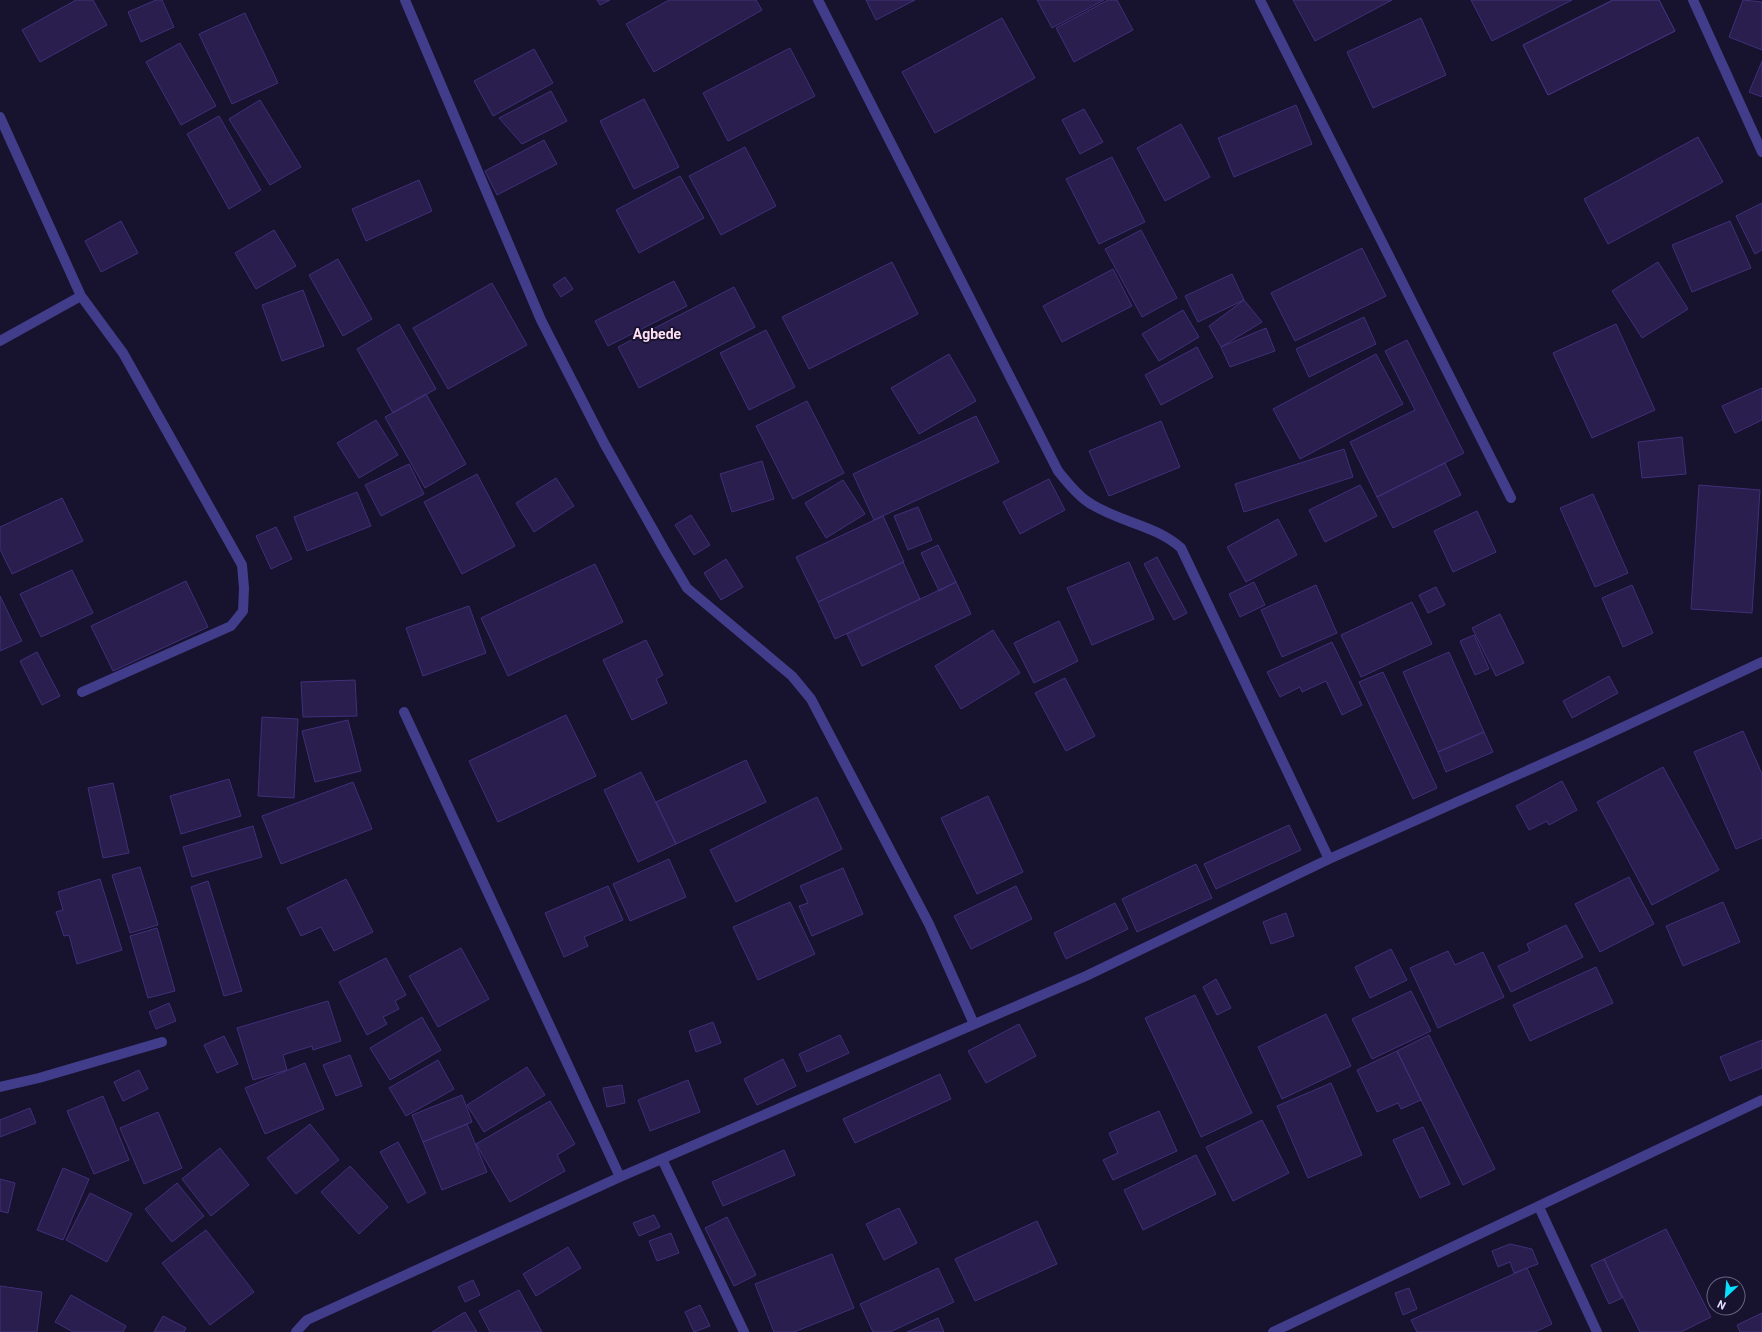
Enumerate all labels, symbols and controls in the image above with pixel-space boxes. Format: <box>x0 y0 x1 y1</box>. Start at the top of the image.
district label: Agbede <box>633 326 682 342</box>
north arrow <box>1706 1276 1746 1316</box>
text: N <box>1715 1297 1728 1312</box>

